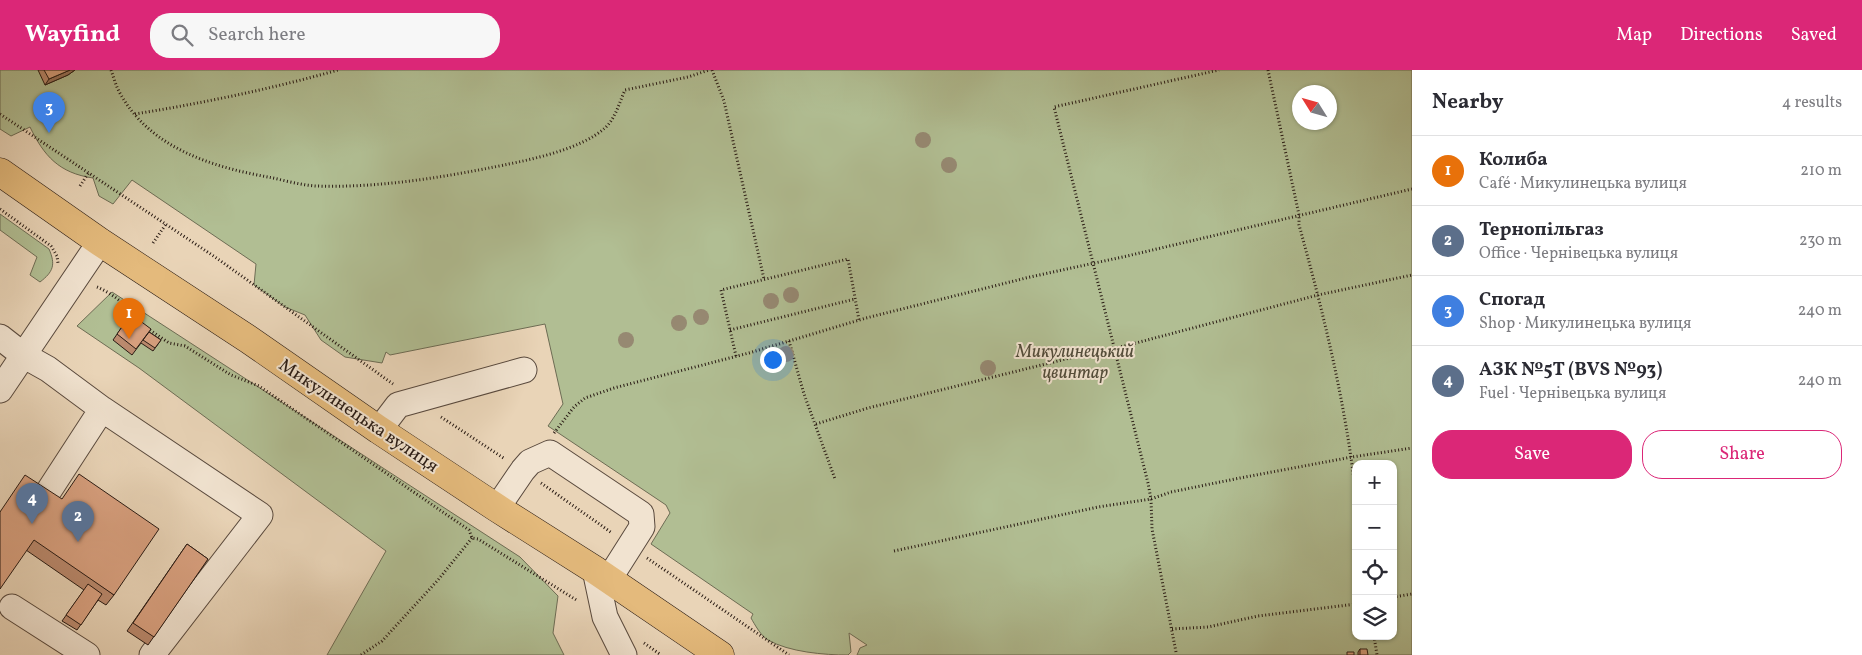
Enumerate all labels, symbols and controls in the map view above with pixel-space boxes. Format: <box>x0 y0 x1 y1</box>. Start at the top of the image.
search box <box>150 13 500 58</box>
text: Wayfind <box>25 18 120 52</box>
icon: search <box>168 21 196 49</box>
text: Search here <box>208 22 305 48</box>
text: Map <box>1616 23 1652 48</box>
text: Directions <box>1680 23 1763 48</box>
text: Saved <box>1791 23 1837 48</box>
north arrow <box>1292 85 1337 130</box>
text: Nearby <box>1432 88 1503 117</box>
pin: 3 <box>33 92 65 133</box>
text: 4 results <box>1782 92 1842 114</box>
text: Колиба <box>1479 147 1548 173</box>
text: 1 <box>1445 160 1451 182</box>
text: 210 m <box>1800 160 1842 182</box>
text: Café · Микулинецька вулиця <box>1479 173 1687 195</box>
text: Тернопільгаз <box>1479 217 1604 243</box>
text: 2 <box>1444 230 1452 252</box>
text: 230 m <box>1799 230 1842 252</box>
text: Office · Чернівецька вулиця <box>1479 243 1678 265</box>
text: Спогад <box>1479 287 1545 313</box>
pin: 1 <box>113 298 145 339</box>
text: 3 <box>1444 300 1452 322</box>
text: 240 m <box>1798 300 1842 322</box>
text: Shop · Микулинецька вулиця <box>1479 313 1691 335</box>
park label: Микулинецький цвинтар <box>1015 340 1134 386</box>
your location <box>760 347 786 373</box>
street label: Микулинецька вулиця <box>273 353 443 479</box>
text: АЗК №5Т (BVS №93) <box>1479 357 1662 383</box>
text: 4 <box>1443 370 1453 392</box>
text: 240 m <box>1798 370 1842 392</box>
text: Fuel · Чернівецька вулиця <box>1479 383 1666 405</box>
button: Save <box>1432 430 1632 479</box>
button: Share <box>1642 430 1842 479</box>
map controls <box>1352 460 1397 640</box>
button: + <box>1352 460 1397 505</box>
pin: 4 <box>16 483 48 524</box>
pin: 2 <box>62 501 94 542</box>
button: − <box>1352 505 1397 550</box>
button: locate <box>1352 550 1397 595</box>
button: layers <box>1352 595 1397 640</box>

